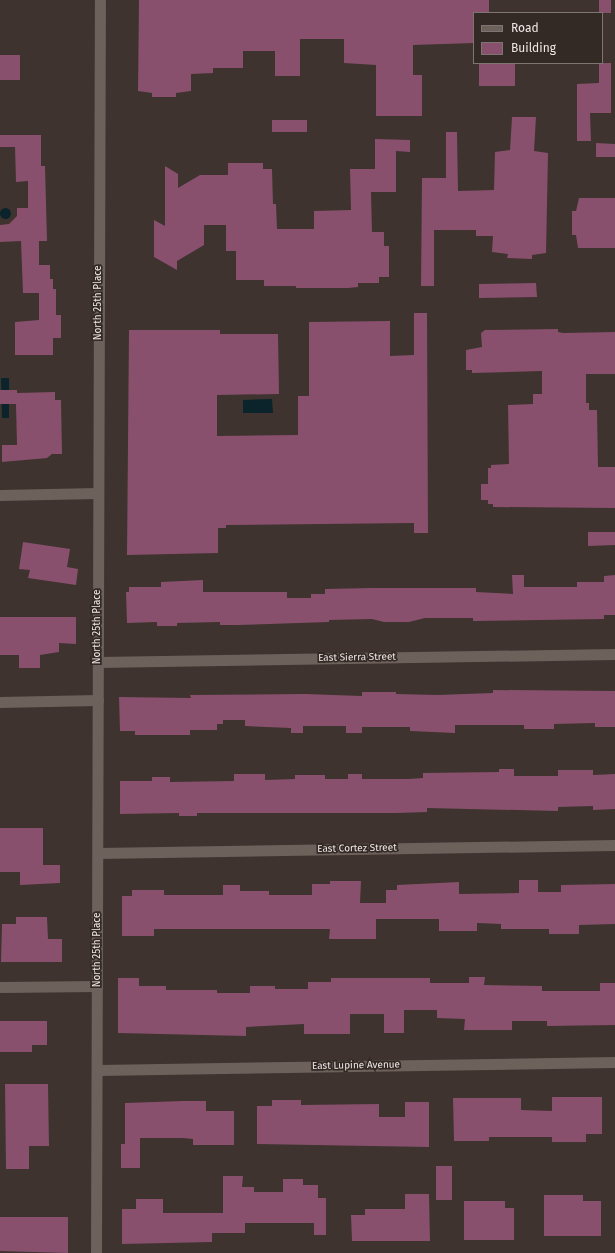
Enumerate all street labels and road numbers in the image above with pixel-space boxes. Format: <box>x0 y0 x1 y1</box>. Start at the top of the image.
street label: North 25th Place <box>93 266 105 340</box>
street label: North 25th Place <box>92 590 104 664</box>
street label: East Sierra Street <box>318 651 396 665</box>
street label: East Cortez Street <box>317 842 397 856</box>
street label: North 25th Place <box>92 913 104 987</box>
street label: East Lupine Avenue <box>312 1059 400 1073</box>

